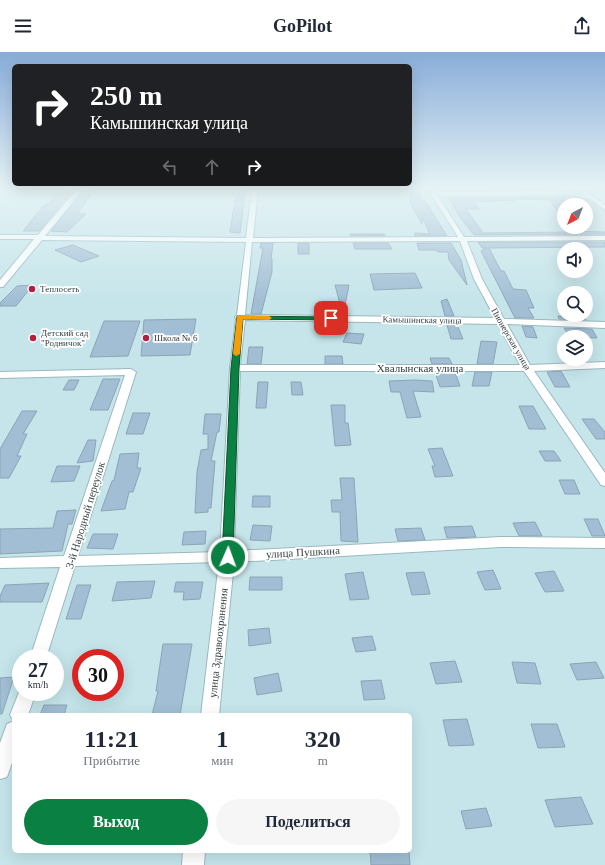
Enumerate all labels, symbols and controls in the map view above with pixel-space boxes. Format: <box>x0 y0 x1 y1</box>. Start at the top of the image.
icon: menu <box>12 15 34 37</box>
icon: share <box>571 15 593 37</box>
text: GoPilot <box>273 16 332 36</box>
icon: right <box>24 80 76 132</box>
text: 250 m <box>90 80 162 111</box>
text: Камышинская улица <box>90 113 248 133</box>
icon: left <box>159 156 181 178</box>
icon: ahead <box>201 156 223 178</box>
icon: right <box>243 156 265 178</box>
north arrow <box>557 198 593 234</box>
map controls <box>557 198 593 366</box>
button: sound <box>557 242 593 278</box>
marker: Теплосеть <box>27 284 37 294</box>
place label: Теплосеть <box>40 284 79 294</box>
button: search <box>557 286 593 322</box>
pin <box>314 301 348 335</box>
street label: Пионерская улица <box>489 306 533 372</box>
icon: arrive <box>320 307 342 329</box>
street label: Камышинская улица <box>382 314 462 326</box>
place label: Детский сад "Родничок" <box>41 328 89 348</box>
button: layers <box>557 330 593 366</box>
marker: Детский сад "Родничок" <box>28 333 38 343</box>
marker: Школа № 6 <box>141 333 151 343</box>
place label: Школа № 6 <box>154 333 198 343</box>
street label: Хвалынская улица <box>377 362 463 374</box>
street label: 3-й Народный переулок <box>63 460 107 570</box>
position arrow <box>207 536 249 578</box>
street label: улица Пушкина <box>266 544 340 560</box>
street label: улица Здравоохранения <box>206 587 230 699</box>
speed limit sign: 30 <box>72 649 124 701</box>
text: 27 <box>28 659 48 681</box>
text: km/h <box>28 679 48 690</box>
text: 11:21 <box>84 726 139 752</box>
text: 1 <box>216 726 228 752</box>
text: 320 <box>305 726 341 752</box>
text: Прибытие <box>83 753 140 768</box>
text: мин <box>211 753 233 768</box>
text: m <box>318 753 328 768</box>
button: Выход <box>24 799 208 845</box>
button: Поделиться <box>216 799 400 845</box>

